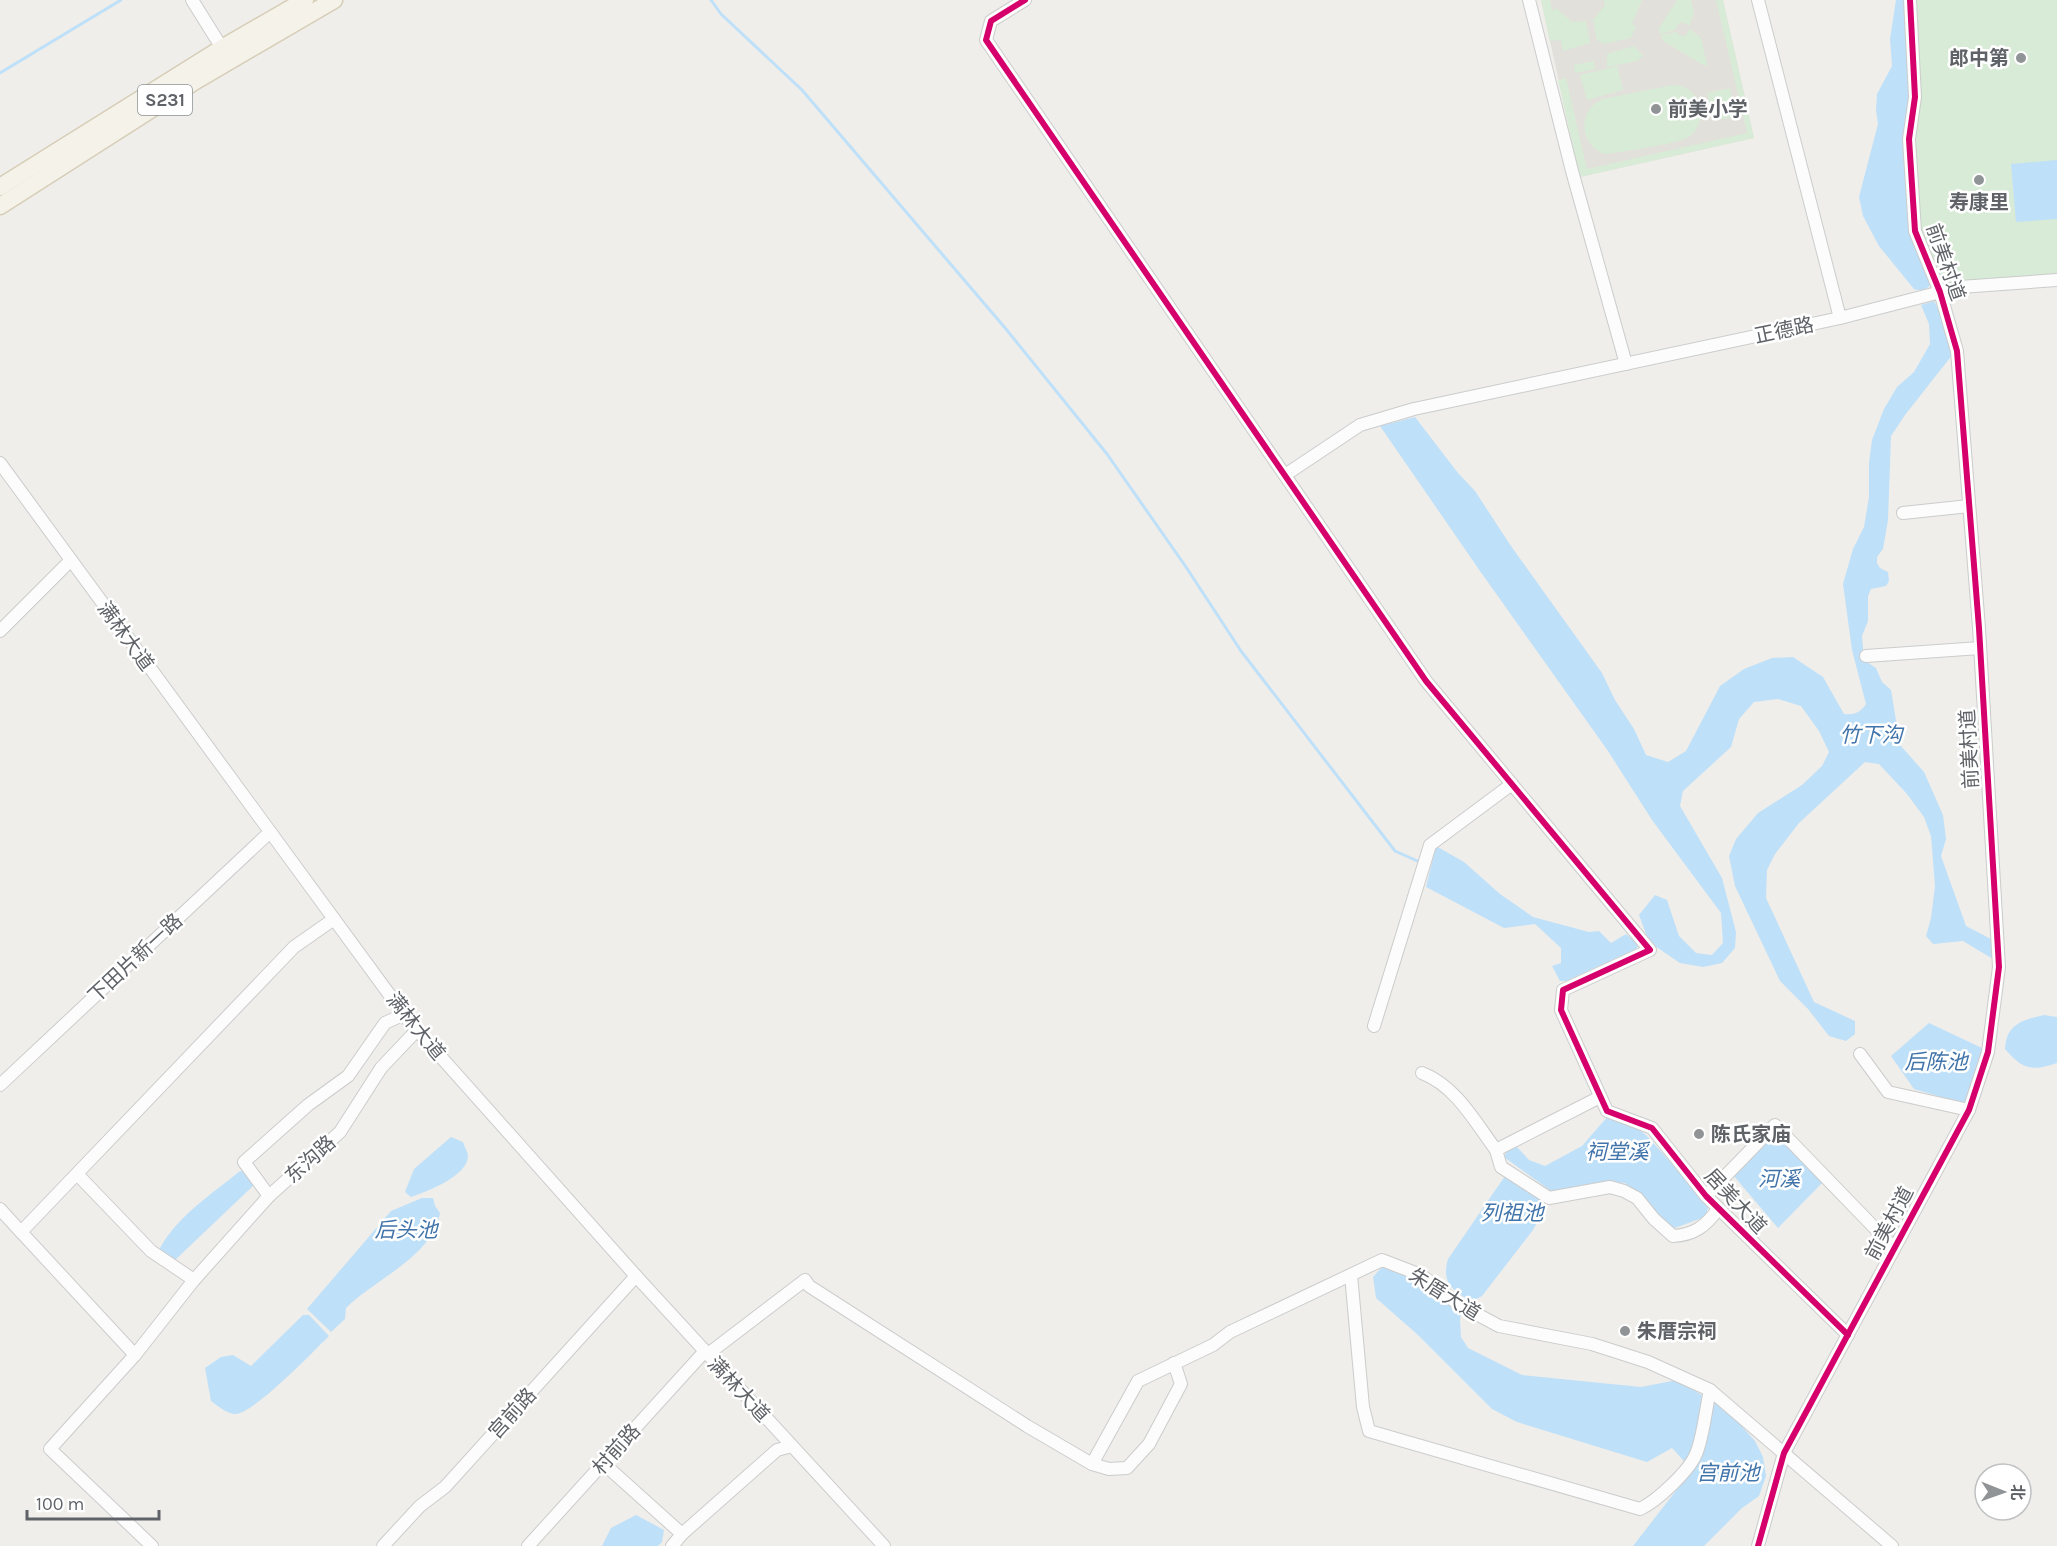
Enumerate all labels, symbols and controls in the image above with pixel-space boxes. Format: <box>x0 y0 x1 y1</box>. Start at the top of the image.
place label: 郎中第 <box>1949 47 2009 70</box>
marker: 郎中第 <box>2014 51 2028 65</box>
road number: S231 <box>138 85 192 115</box>
place label: 前美小学 <box>1668 98 1748 121</box>
marker: 前美小学 <box>1649 102 1663 116</box>
marker: 寿康里 <box>1972 173 1986 187</box>
place label: 寿康里 <box>1949 191 2009 214</box>
street label: 前美村道 <box>1922 221 1969 304</box>
street label: 正德路 <box>1752 313 1816 348</box>
street label: 满林大道 <box>93 597 158 675</box>
street label: 前美村道 <box>1956 708 1983 790</box>
water label: 竹下沟 <box>1840 723 1904 747</box>
street label: 下田片新一路 <box>84 909 187 1008</box>
street label: 满林大道 <box>382 988 450 1065</box>
water label: 后陈池 <box>1905 1050 1969 1074</box>
place label: 陈氏家庙 <box>1711 1123 1791 1146</box>
marker: 陈氏家庙 <box>1692 1127 1706 1141</box>
street label: 东沟路 <box>280 1131 340 1188</box>
water label: 祠堂溪 <box>1586 1140 1650 1164</box>
street label: 居美大道 <box>1700 1164 1771 1238</box>
water label: 河溪 <box>1758 1167 1802 1191</box>
street label: 前美村道 <box>1861 1183 1918 1264</box>
water label: 列祖池 <box>1481 1201 1545 1225</box>
water label: 后头池 <box>375 1218 439 1242</box>
street label: 朱厝大道 <box>1405 1263 1485 1325</box>
place label: 朱厝宗祠 <box>1637 1320 1717 1343</box>
marker: 朱厝宗祠 <box>1618 1324 1632 1338</box>
street label: 满林大道 <box>703 1352 774 1426</box>
street label: 宫前路 <box>484 1383 541 1443</box>
street label: 村前路 <box>588 1419 645 1479</box>
water label: 宫前池 <box>1697 1461 1761 1485</box>
north arrow <box>1973 1462 2033 1522</box>
scale bar <box>27 1483 159 1521</box>
text: 北 <box>2008 1484 2027 1500</box>
text: 100 m <box>36 1493 84 1515</box>

